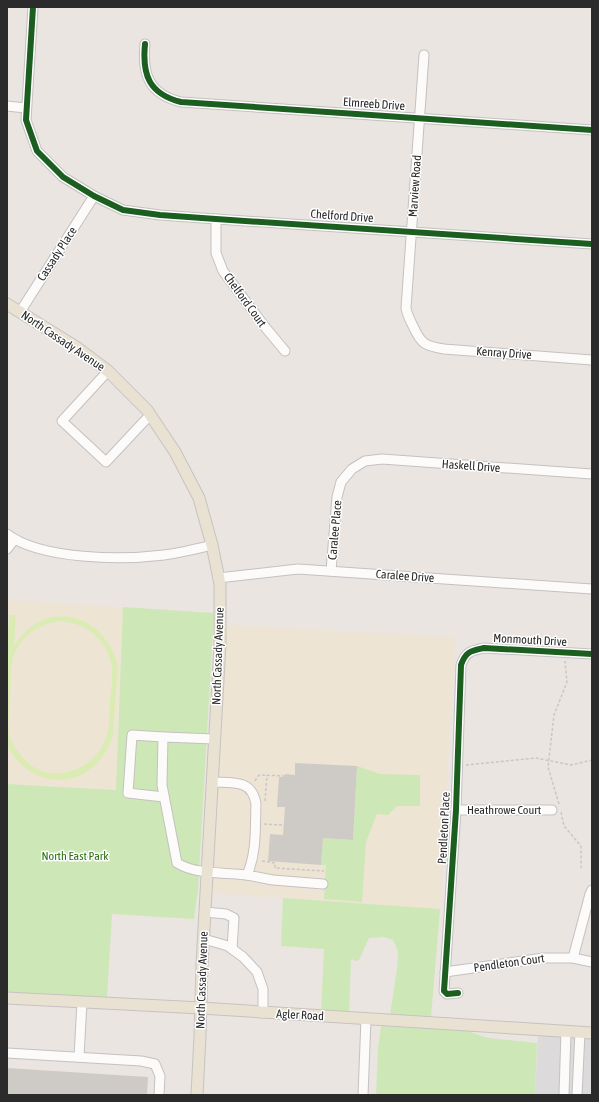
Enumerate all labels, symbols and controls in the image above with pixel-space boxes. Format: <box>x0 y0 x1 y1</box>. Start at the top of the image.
street label: Elmreeb Drive <box>343 95 405 113</box>
street label: Marview Road <box>406 155 424 217</box>
street label: Chelford Drive <box>310 207 374 225</box>
street label: Cassady Place <box>34 224 80 284</box>
street label: Chelford Court <box>221 270 270 330</box>
street label: North Cassady Avenue <box>19 308 107 374</box>
street label: Kenray Drive <box>476 344 532 362</box>
street label: Haskell Drive <box>441 457 501 475</box>
street label: Caralee Place <box>325 500 345 560</box>
street label: Caralee Drive <box>375 567 435 585</box>
street label: North Cassady Avenue <box>209 607 227 705</box>
street label: Monmouth Drive <box>493 631 567 649</box>
street label: Pendleton Place <box>435 792 453 864</box>
street label: Heathrowe Court <box>467 803 542 817</box>
park label: North East Park <box>41 849 109 863</box>
street label: North Cassady Avenue <box>193 931 211 1029</box>
street label: Pendleton Court <box>473 951 546 975</box>
street label: Agler Road <box>276 1007 324 1023</box>

